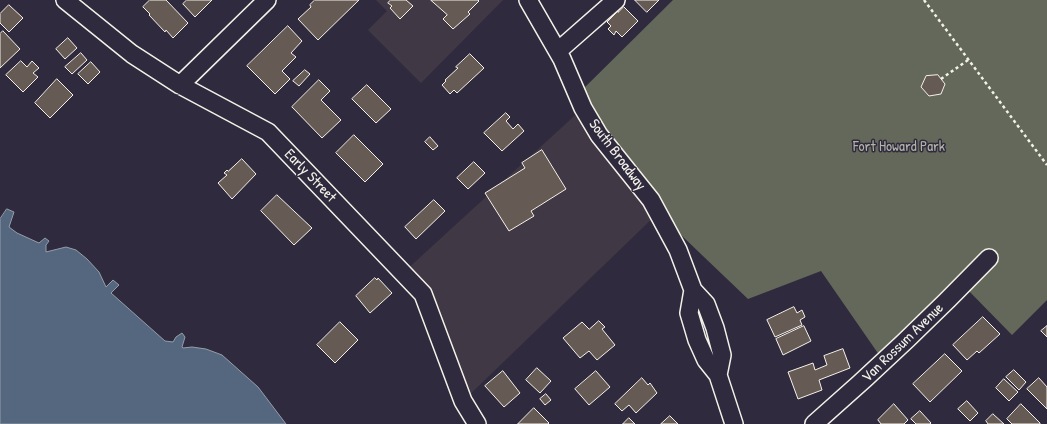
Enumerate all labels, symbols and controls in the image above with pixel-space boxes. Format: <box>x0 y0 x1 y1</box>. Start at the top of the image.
street label: South Broadway <box>584 116 650 194</box>
park label: Fort Howard Park <box>853 138 945 156</box>
street label: Early Street <box>280 146 340 206</box>
street label: Van Rossum Avenue <box>858 299 948 387</box>

